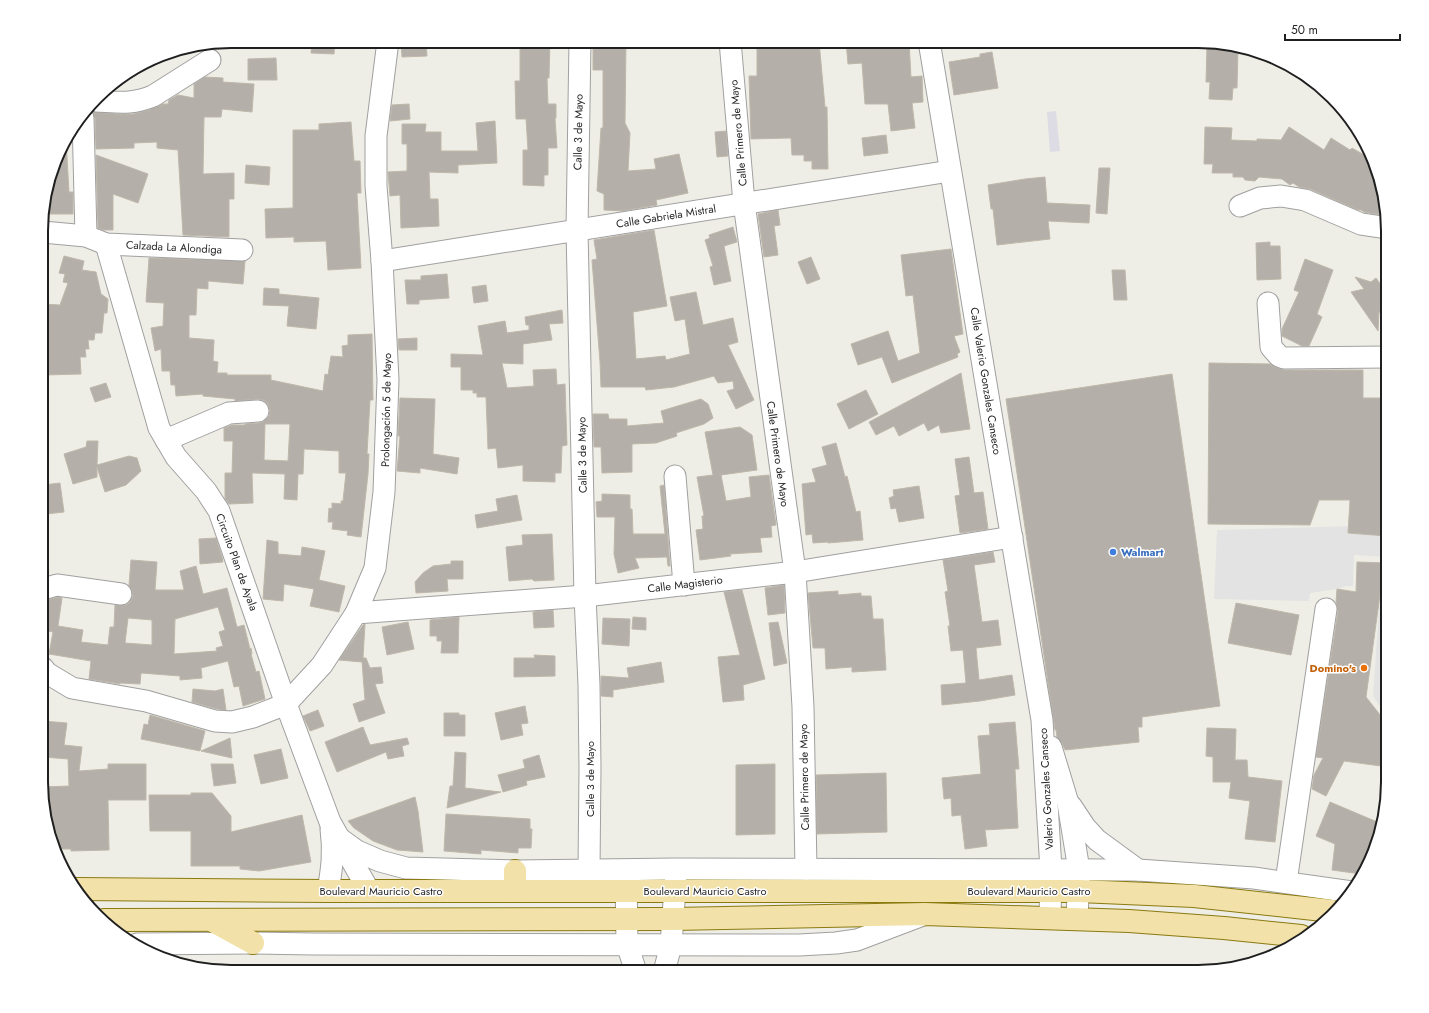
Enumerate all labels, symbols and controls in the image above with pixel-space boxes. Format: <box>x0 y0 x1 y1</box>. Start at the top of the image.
scale bar <box>1285 16 1400 42</box>
text: 50 m <box>1291 21 1318 39</box>
street label: Calle Primero de Mayo <box>725 79 751 187</box>
street label: Calle 3 de Mayo <box>569 94 587 170</box>
street label: Calle Gabriela Mistral <box>615 200 717 232</box>
street label: Calzada La Alondiga <box>125 236 223 258</box>
street label: Calle Valerio Gonzales Canseco <box>966 306 1006 456</box>
street label: Prolongación 5 de Mayo <box>377 353 395 467</box>
street label: Calle Primero de Mayo <box>763 400 793 508</box>
street label: Calle 3 de Mayo <box>573 417 591 493</box>
street label: Circuito Plan de Ayala <box>212 511 262 613</box>
place label: Walmart <box>1121 544 1164 560</box>
marker: Walmart <box>1108 547 1118 557</box>
street label: Calle Magisterio <box>647 571 723 597</box>
place label: Domino's <box>1310 660 1356 676</box>
marker: Domino's <box>1359 663 1369 673</box>
street label: Calle Primero de Mayo <box>795 724 813 830</box>
street label: Valerio Gonzales Canseco <box>1035 728 1057 850</box>
street label: Calle 3 de Mayo <box>582 741 598 817</box>
street label: Boulevard Mauricio Castro <box>320 883 442 899</box>
street label: Boulevard Mauricio Castro <box>644 883 766 899</box>
street label: Boulevard Mauricio Castro <box>968 883 1090 899</box>

